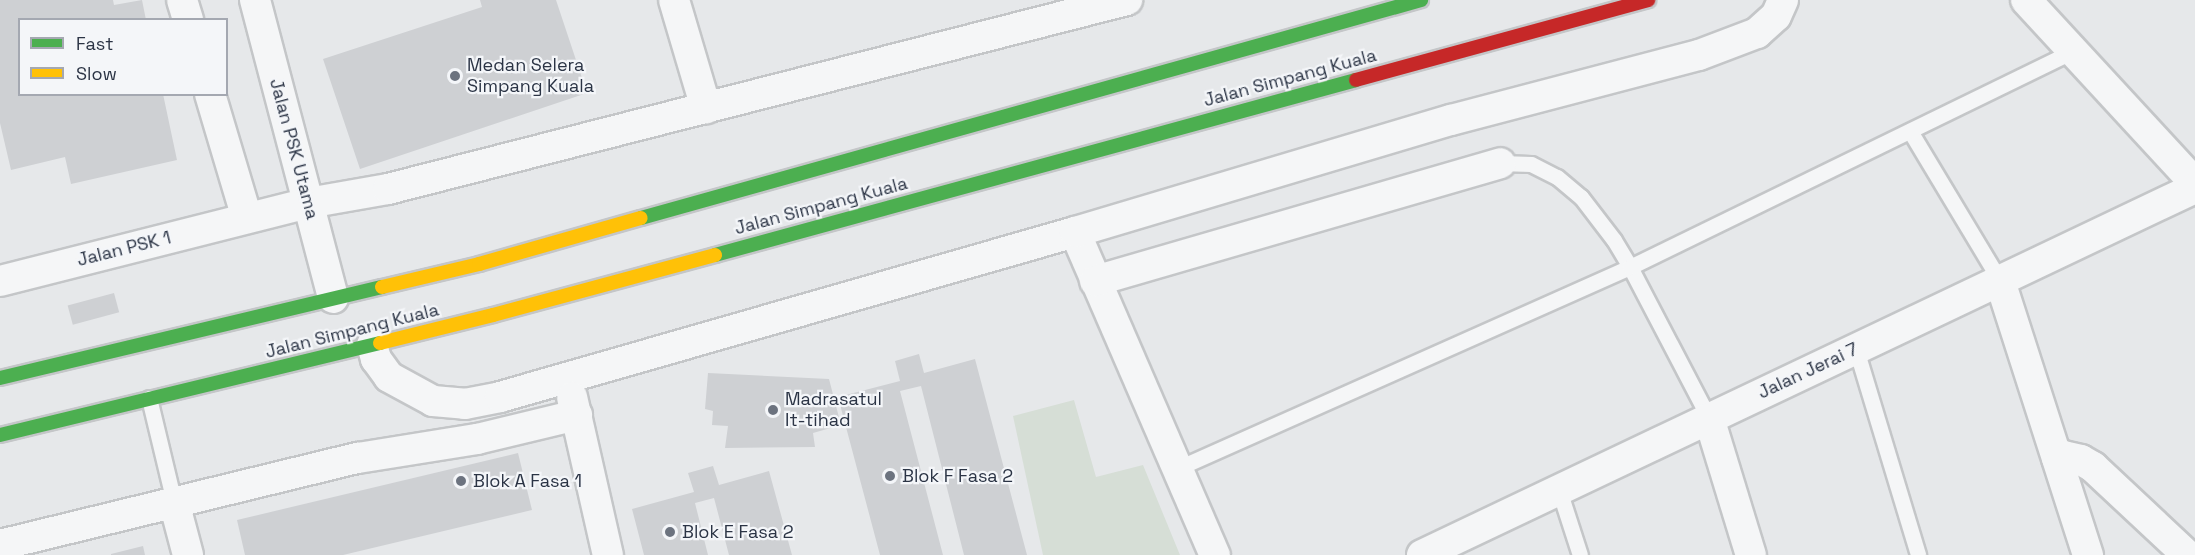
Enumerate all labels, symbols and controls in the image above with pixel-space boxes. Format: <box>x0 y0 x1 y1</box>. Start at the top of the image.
legend <box>18 18 228 96</box>
text: Fast <box>76 32 113 55</box>
street label: Jalan Simpang Kuala <box>1201 45 1379 111</box>
place label: Medan Selera Simpang Kuala <box>467 55 594 98</box>
text: Slow <box>76 62 117 85</box>
marker: Medan Selera Simpang Kuala <box>448 69 462 83</box>
street label: Jalan PSK Utama <box>265 76 323 222</box>
street label: Jalan Simpang Kuala <box>732 173 910 239</box>
street label: Jalan PSK 1 <box>75 227 173 271</box>
street label: Jalan Simpang Kuala <box>263 299 441 363</box>
street label: Jalan Jerai 7 <box>1755 338 1861 404</box>
place label: Madrasatul It-tihad <box>785 389 882 432</box>
marker: Madrasatul It-tihad <box>766 403 780 417</box>
place label: Blok F Fasa 2 <box>902 465 1013 487</box>
marker: Blok F Fasa 2 <box>883 469 897 483</box>
place label: Blok A Fasa 1 <box>473 470 582 492</box>
marker: Blok A Fasa 1 <box>454 474 468 488</box>
place label: Blok E Fasa 2 <box>682 521 794 543</box>
marker: Blok E Fasa 2 <box>663 525 677 539</box>

